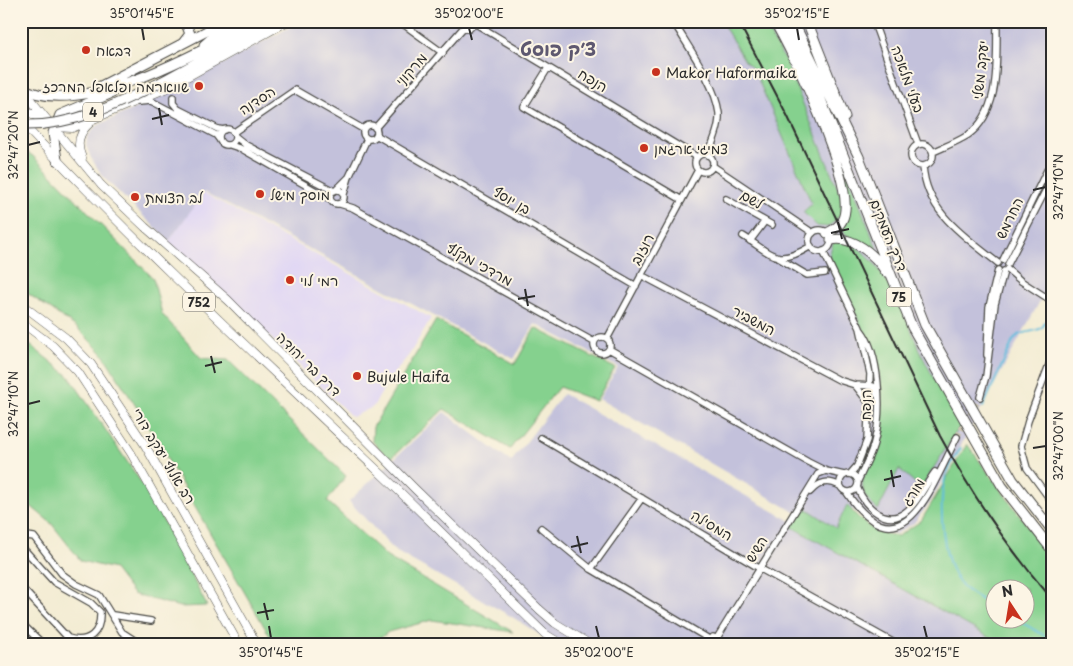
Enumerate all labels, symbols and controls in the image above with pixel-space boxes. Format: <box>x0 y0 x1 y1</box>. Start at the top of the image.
text: 35°01'45"E <box>110 4 174 22</box>
text: 35°02'00"E <box>434 4 504 22</box>
text: 35°02'15"E <box>764 4 830 22</box>
district label: צ׳ק פוסט <box>520 34 596 62</box>
place label: דבאח <box>96 40 131 61</box>
street label: יעקב משלי <box>966 40 994 100</box>
street label: בעלי מלאכה <box>886 43 930 115</box>
marker: דבאח <box>80 44 92 56</box>
street label: מרקוני <box>390 48 432 90</box>
place label: Makor Haformaika <box>666 62 797 83</box>
street label: הנפח <box>574 63 612 97</box>
marker: Makor Haformaika <box>650 66 662 78</box>
place label: שווארמה ופלאפל המרכז <box>42 76 189 97</box>
marker: שווארמה ופלאפל המרכז <box>193 80 205 92</box>
street label: הסדנה <box>235 80 279 120</box>
road number: 4 <box>83 102 103 121</box>
text: 32°47'20"N <box>4 110 22 180</box>
place label: צמיגי ארגמן <box>654 138 728 159</box>
marker: צמיגי ארגמן <box>638 142 650 154</box>
text: 32°47'10"N <box>1049 154 1067 220</box>
street label: בן יוסף <box>489 181 535 219</box>
place label: מוסך מישל <box>270 184 330 205</box>
street label: לשם <box>737 184 768 214</box>
place label: לב הצומת <box>145 187 203 208</box>
marker: מוסך מישל <box>254 188 266 200</box>
marker: לב הצומת <box>129 191 141 203</box>
street label: החרמש <box>990 194 1028 242</box>
street label: דרך העמקים <box>865 195 913 275</box>
street label: רוזוב <box>625 230 659 268</box>
street label: מרדכי מקלף <box>443 237 517 291</box>
place label: רמי לוי <box>300 270 338 291</box>
marker: רמי לוי <box>284 274 296 286</box>
road number: 75 <box>886 288 912 306</box>
road number: 752 <box>183 292 215 312</box>
street label: המשביר <box>729 300 779 340</box>
street label: דרך בר יהודה <box>272 327 346 401</box>
place label: Bujule Haifa <box>367 366 450 387</box>
marker: Bujule Haifa <box>351 370 363 382</box>
text: 32°47'10"N <box>4 371 22 437</box>
street label: הנפח <box>855 389 876 421</box>
street label: רב אלוף יעקב דורי <box>127 404 201 508</box>
text: 32°47'00"N <box>1049 411 1067 481</box>
street label: מורג <box>896 474 930 510</box>
street label: המסילה <box>687 504 737 546</box>
street label: השיש <box>740 531 772 567</box>
north arrow <box>986 578 1036 628</box>
text: N <box>1000 579 1015 602</box>
text: 35°01'45"E <box>239 643 303 661</box>
text: 35°02'00"E <box>564 643 634 661</box>
text: 35°02'15"E <box>894 643 960 661</box>

